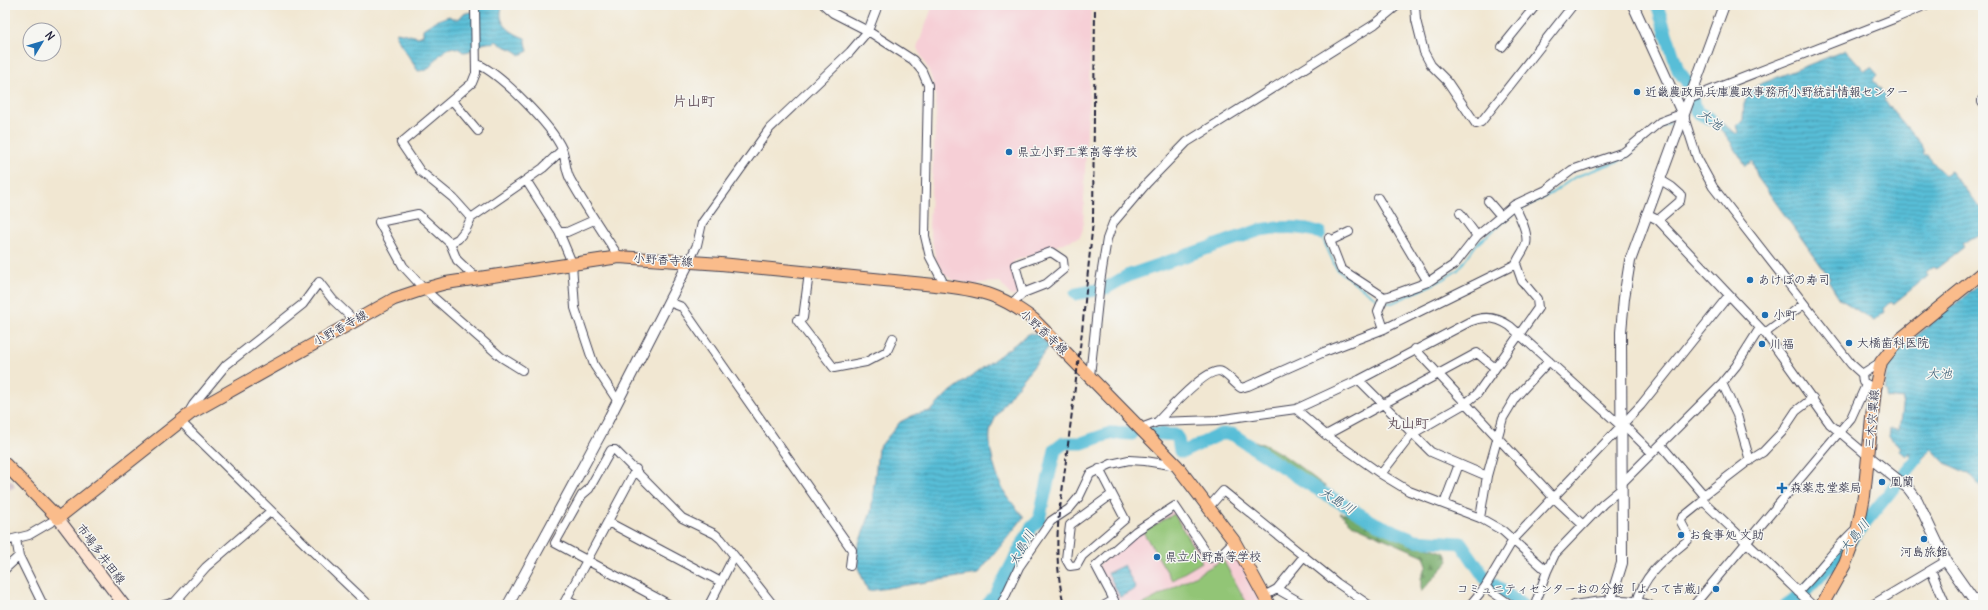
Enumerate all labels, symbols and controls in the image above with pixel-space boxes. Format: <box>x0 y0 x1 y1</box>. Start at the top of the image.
north arrow <box>22 22 62 62</box>
text: N <box>42 29 58 43</box>
place label: 近畿農政局兵庫農政事務所小野統計情報センター <box>1645 84 1909 99</box>
marker: 近畿農政局兵庫農政事務所小野統計情報センター <box>1632 87 1642 97</box>
district label: 片山町 <box>673 92 715 110</box>
water label: 大池 <box>1695 105 1727 135</box>
place label: 県立小野工業高等学校 <box>1017 144 1137 159</box>
marker: 県立小野工業高等学校 <box>1004 147 1014 157</box>
street label: 小野香寺線 <box>633 250 693 269</box>
place label: あけぼの寿司 <box>1758 272 1830 287</box>
marker: あけぼの寿司 <box>1745 275 1755 285</box>
street label: 小野香寺線 <box>310 306 370 349</box>
street label: 小野香寺線 <box>1017 306 1071 358</box>
place label: 小町 <box>1773 307 1797 322</box>
marker: 小町 <box>1760 310 1770 320</box>
place label: 大橋歯科医院 <box>1857 335 1929 350</box>
place label: 川福 <box>1770 336 1794 351</box>
marker: 大橋歯科医院 <box>1844 338 1854 348</box>
marker: 川福 <box>1757 339 1767 349</box>
water label: 大池 <box>1926 365 1953 382</box>
street label: 三木宍粟線 <box>1861 388 1882 450</box>
district label: 丸山町 <box>1387 414 1429 432</box>
place label: 凰蘭 <box>1890 474 1914 489</box>
marker: 凰蘭 <box>1877 477 1887 487</box>
place label: 森薬忠堂薬局 <box>1790 480 1862 495</box>
water label: 大島川 <box>1317 483 1359 518</box>
marker: 森薬忠堂薬局 <box>1777 483 1787 493</box>
water label: 大島川 <box>1836 516 1873 557</box>
street label: 市場多井田線 <box>74 520 129 587</box>
water label: 大島川 <box>1005 527 1038 569</box>
place label: お食事処 文助 <box>1689 527 1764 542</box>
marker: お食事処 文助 <box>1676 530 1686 540</box>
marker: 河島旅館 <box>1919 534 1929 544</box>
place label: 河島旅館 <box>1900 544 1948 559</box>
place label: 県立小野高等学校 <box>1165 549 1261 564</box>
marker: 県立小野高等学校 <box>1152 552 1162 562</box>
place label: コミュニティセンターおの分館「よって吉蔵」 <box>1456 581 1708 596</box>
marker: コミュニティセンターおの分館「よって吉蔵」 <box>1711 584 1721 594</box>

